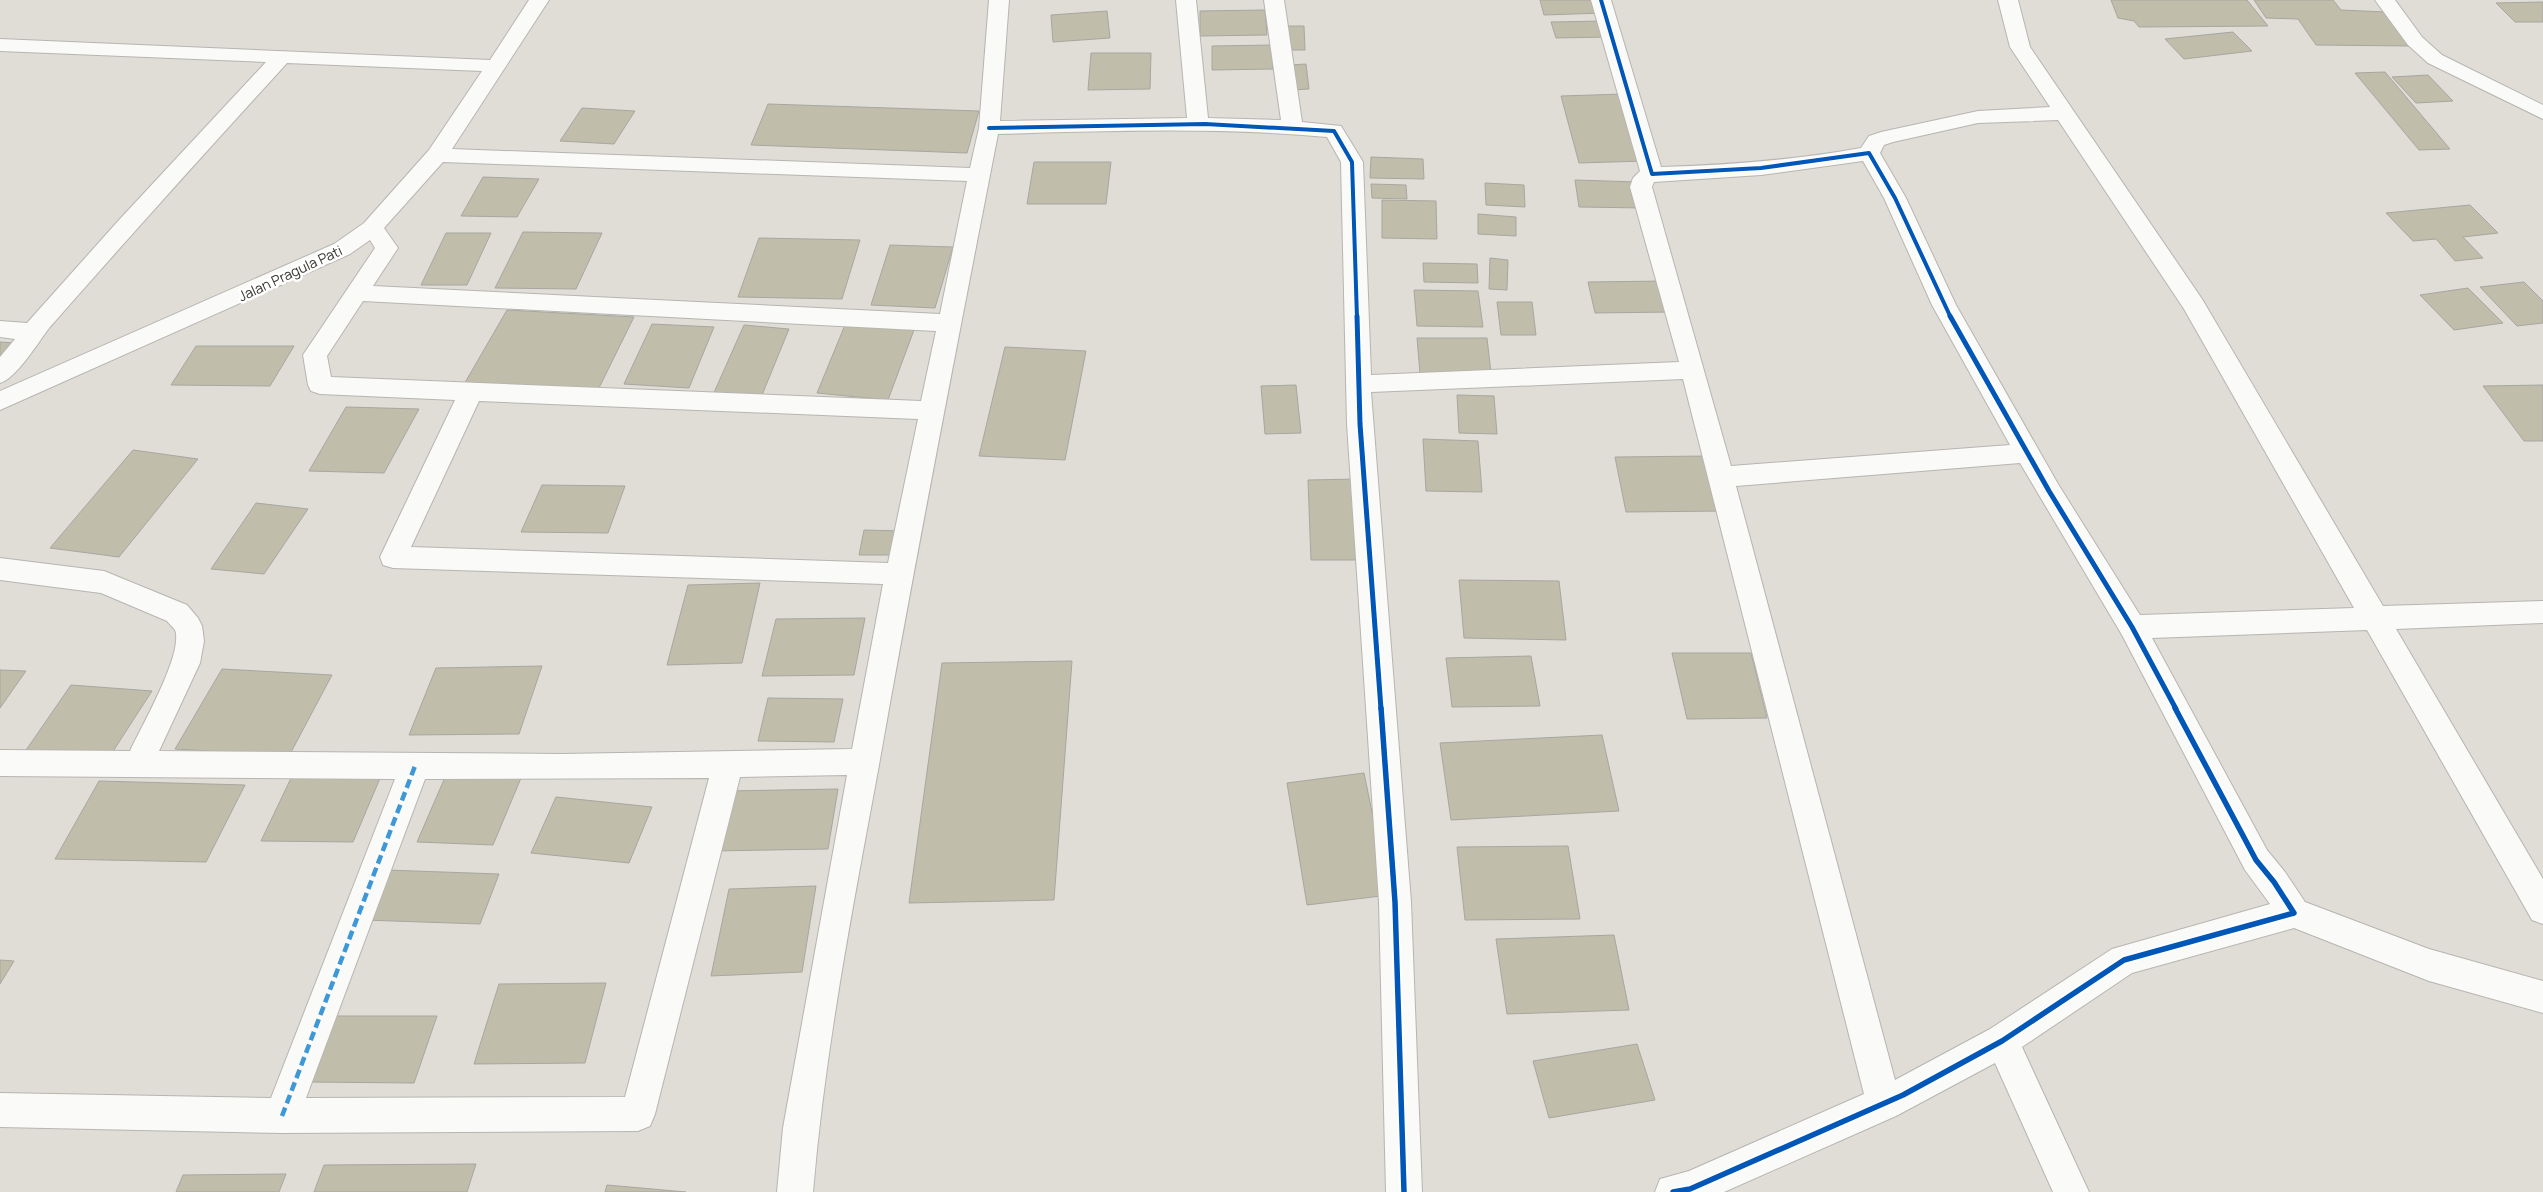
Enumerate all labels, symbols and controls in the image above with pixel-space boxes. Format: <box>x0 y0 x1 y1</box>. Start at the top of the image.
street label: Jalan Pragula Pati <box>235 241 345 305</box>

